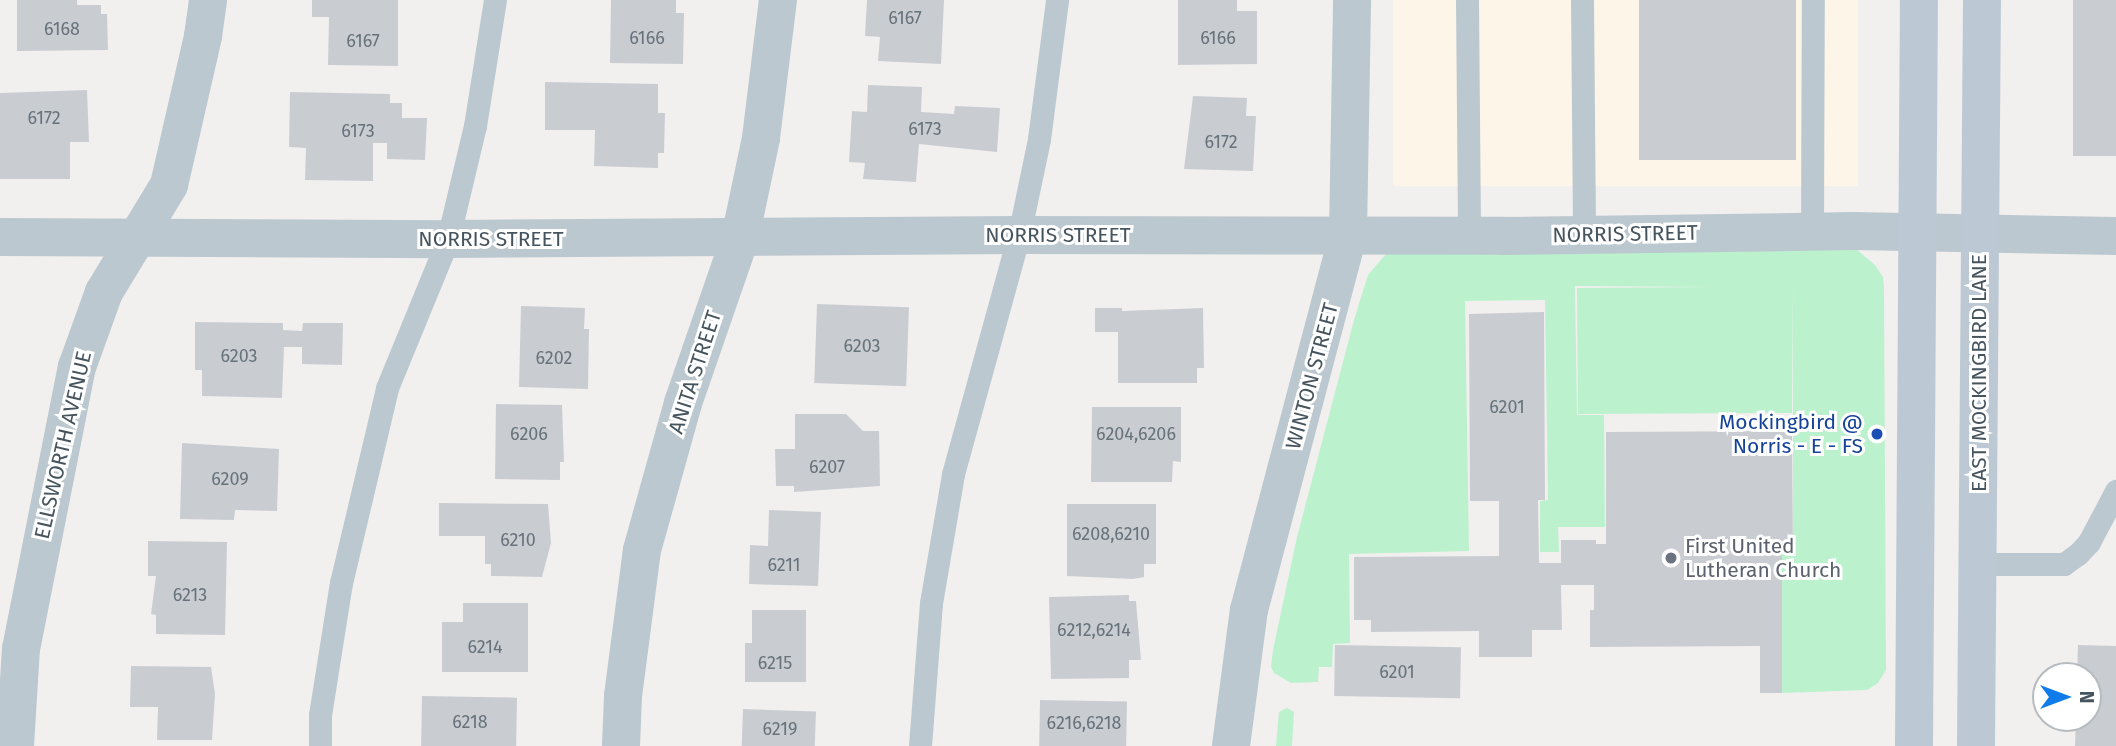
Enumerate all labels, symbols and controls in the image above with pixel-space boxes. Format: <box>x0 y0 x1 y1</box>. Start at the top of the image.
house number: 6167 <box>888 7 922 29</box>
house number: 6168 <box>44 18 80 40</box>
house number: 6166 <box>629 27 665 49</box>
house number: 6166 <box>1200 27 1236 49</box>
house number: 6167 <box>346 30 380 52</box>
house number: 6172 <box>27 107 61 129</box>
house number: 6173 <box>908 118 942 140</box>
house number: 6173 <box>341 120 375 142</box>
house number: 6172 <box>1204 131 1238 153</box>
street label: NORRIS STREET <box>1552 220 1698 248</box>
street label: NORRIS STREET <box>985 222 1131 248</box>
street label: NORRIS STREET <box>418 226 564 252</box>
street label: EAST MOCKINGBIRD LANE <box>1966 254 1992 492</box>
street label: WINTON STREET <box>1280 300 1344 452</box>
street label: ANITA STREET <box>663 307 727 437</box>
house number: 6203 <box>843 335 881 357</box>
house number: 6203 <box>220 345 258 367</box>
house number: 6202 <box>535 347 573 369</box>
street label: ELLSWORTH AVENUE <box>29 349 97 541</box>
house number: 6201 <box>1489 396 1525 418</box>
place label: Mockingbird @ Norris - E - FS <box>1719 409 1863 459</box>
house number: 6206 <box>510 423 548 445</box>
house number: 6204,6206 <box>1096 423 1176 445</box>
marker: Mockingbird @ Norris - E - FS <box>1869 426 1885 442</box>
house number: 6207 <box>809 456 845 478</box>
house number: 6209 <box>211 468 249 490</box>
house number: 6208,6210 <box>1072 523 1150 545</box>
house number: 6210 <box>500 529 536 551</box>
place label: First United Lutheran Church <box>1685 533 1841 583</box>
marker: First United Lutheran Church <box>1663 550 1679 566</box>
house number: 6211 <box>767 554 801 576</box>
house number: 6213 <box>173 584 207 606</box>
house number: 6212,6214 <box>1057 619 1131 641</box>
house number: 6214 <box>467 636 503 658</box>
house number: 6215 <box>758 652 792 674</box>
house number: 6201 <box>1379 661 1415 683</box>
north arrow <box>2032 662 2102 732</box>
text: N <box>2075 691 2098 703</box>
house number: 6218 <box>452 711 488 733</box>
house number: 6216,6218 <box>1047 712 1121 734</box>
house number: 6219 <box>762 718 798 740</box>

